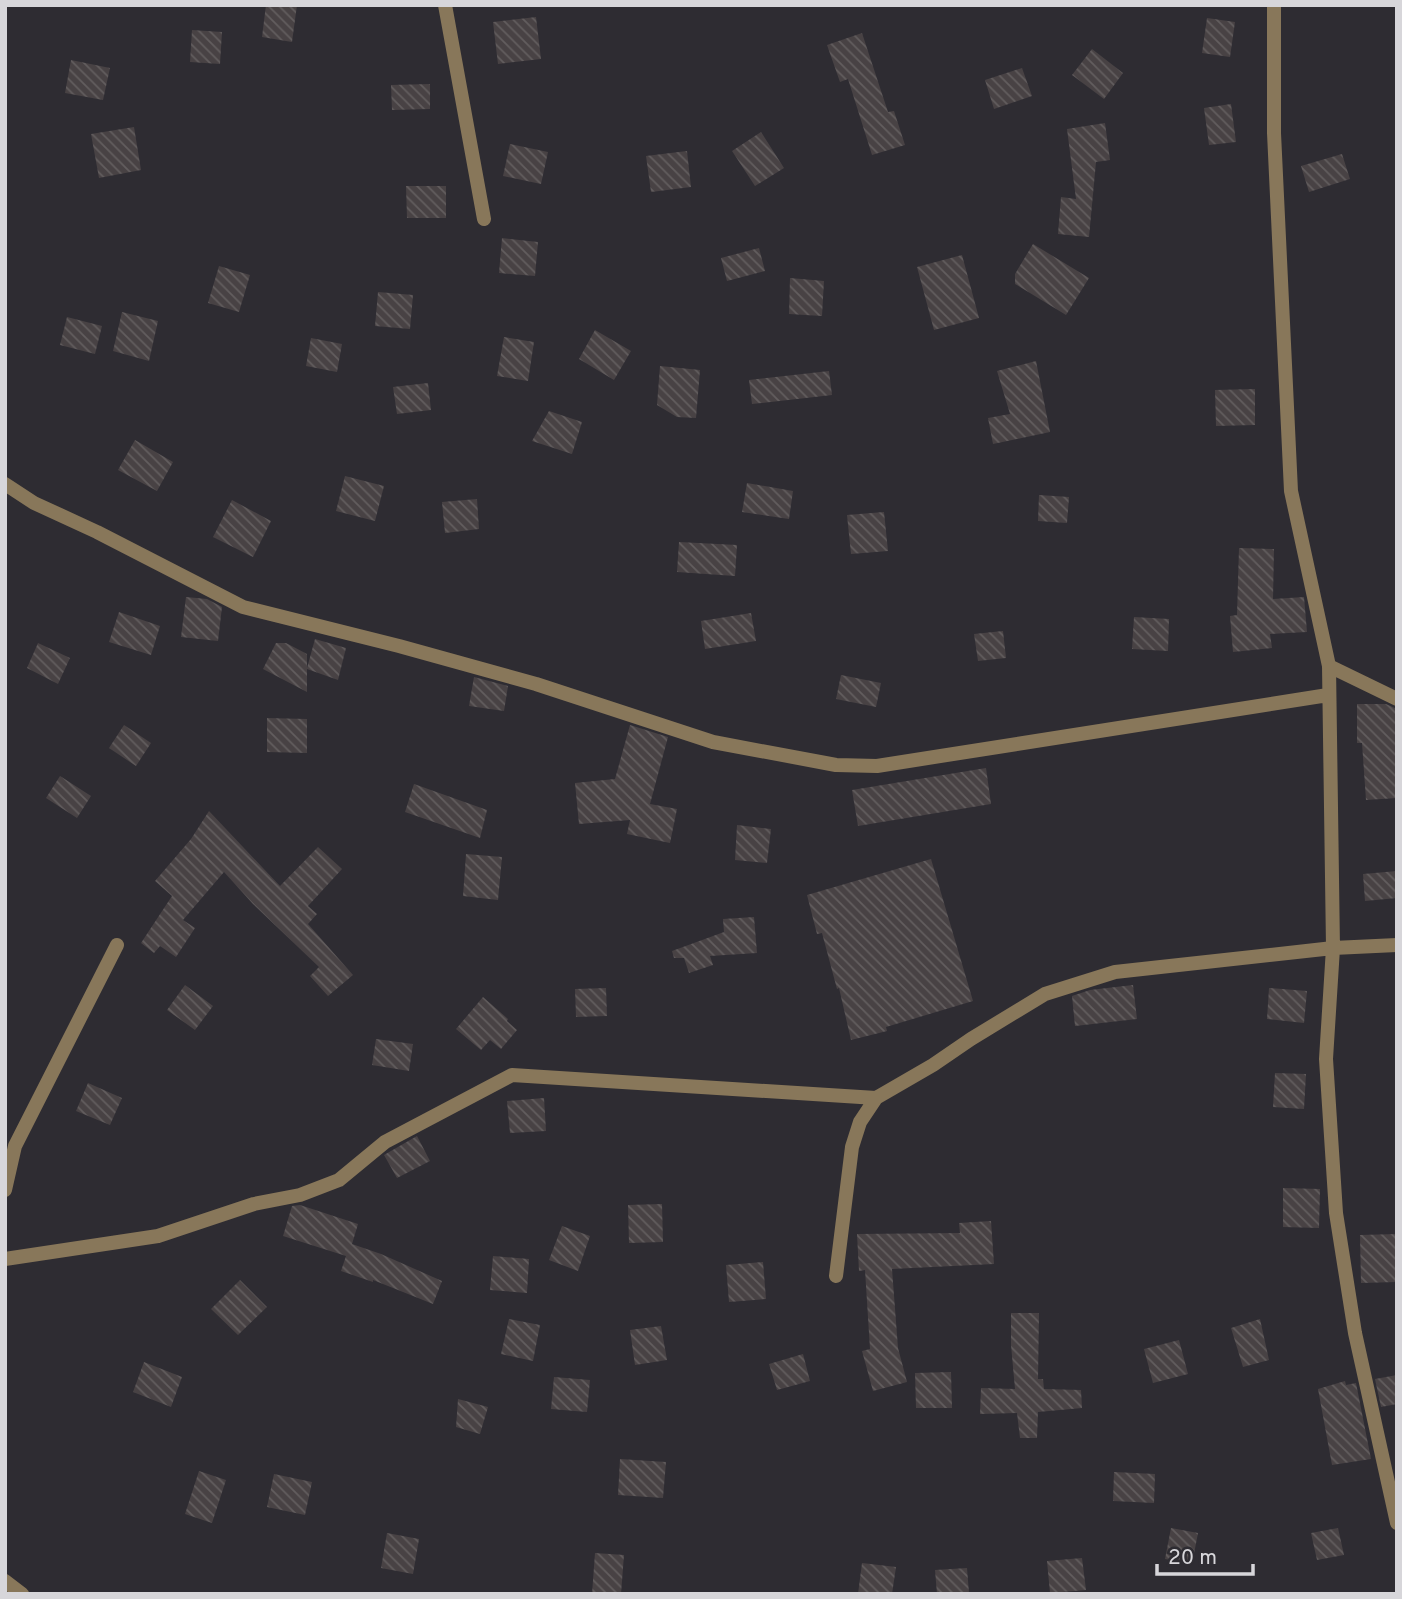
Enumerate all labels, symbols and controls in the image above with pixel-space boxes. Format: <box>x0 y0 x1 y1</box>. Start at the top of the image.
scale bar <box>1157 1532 1253 1576</box>
text: 20 m <box>1168 1545 1217 1572</box>

